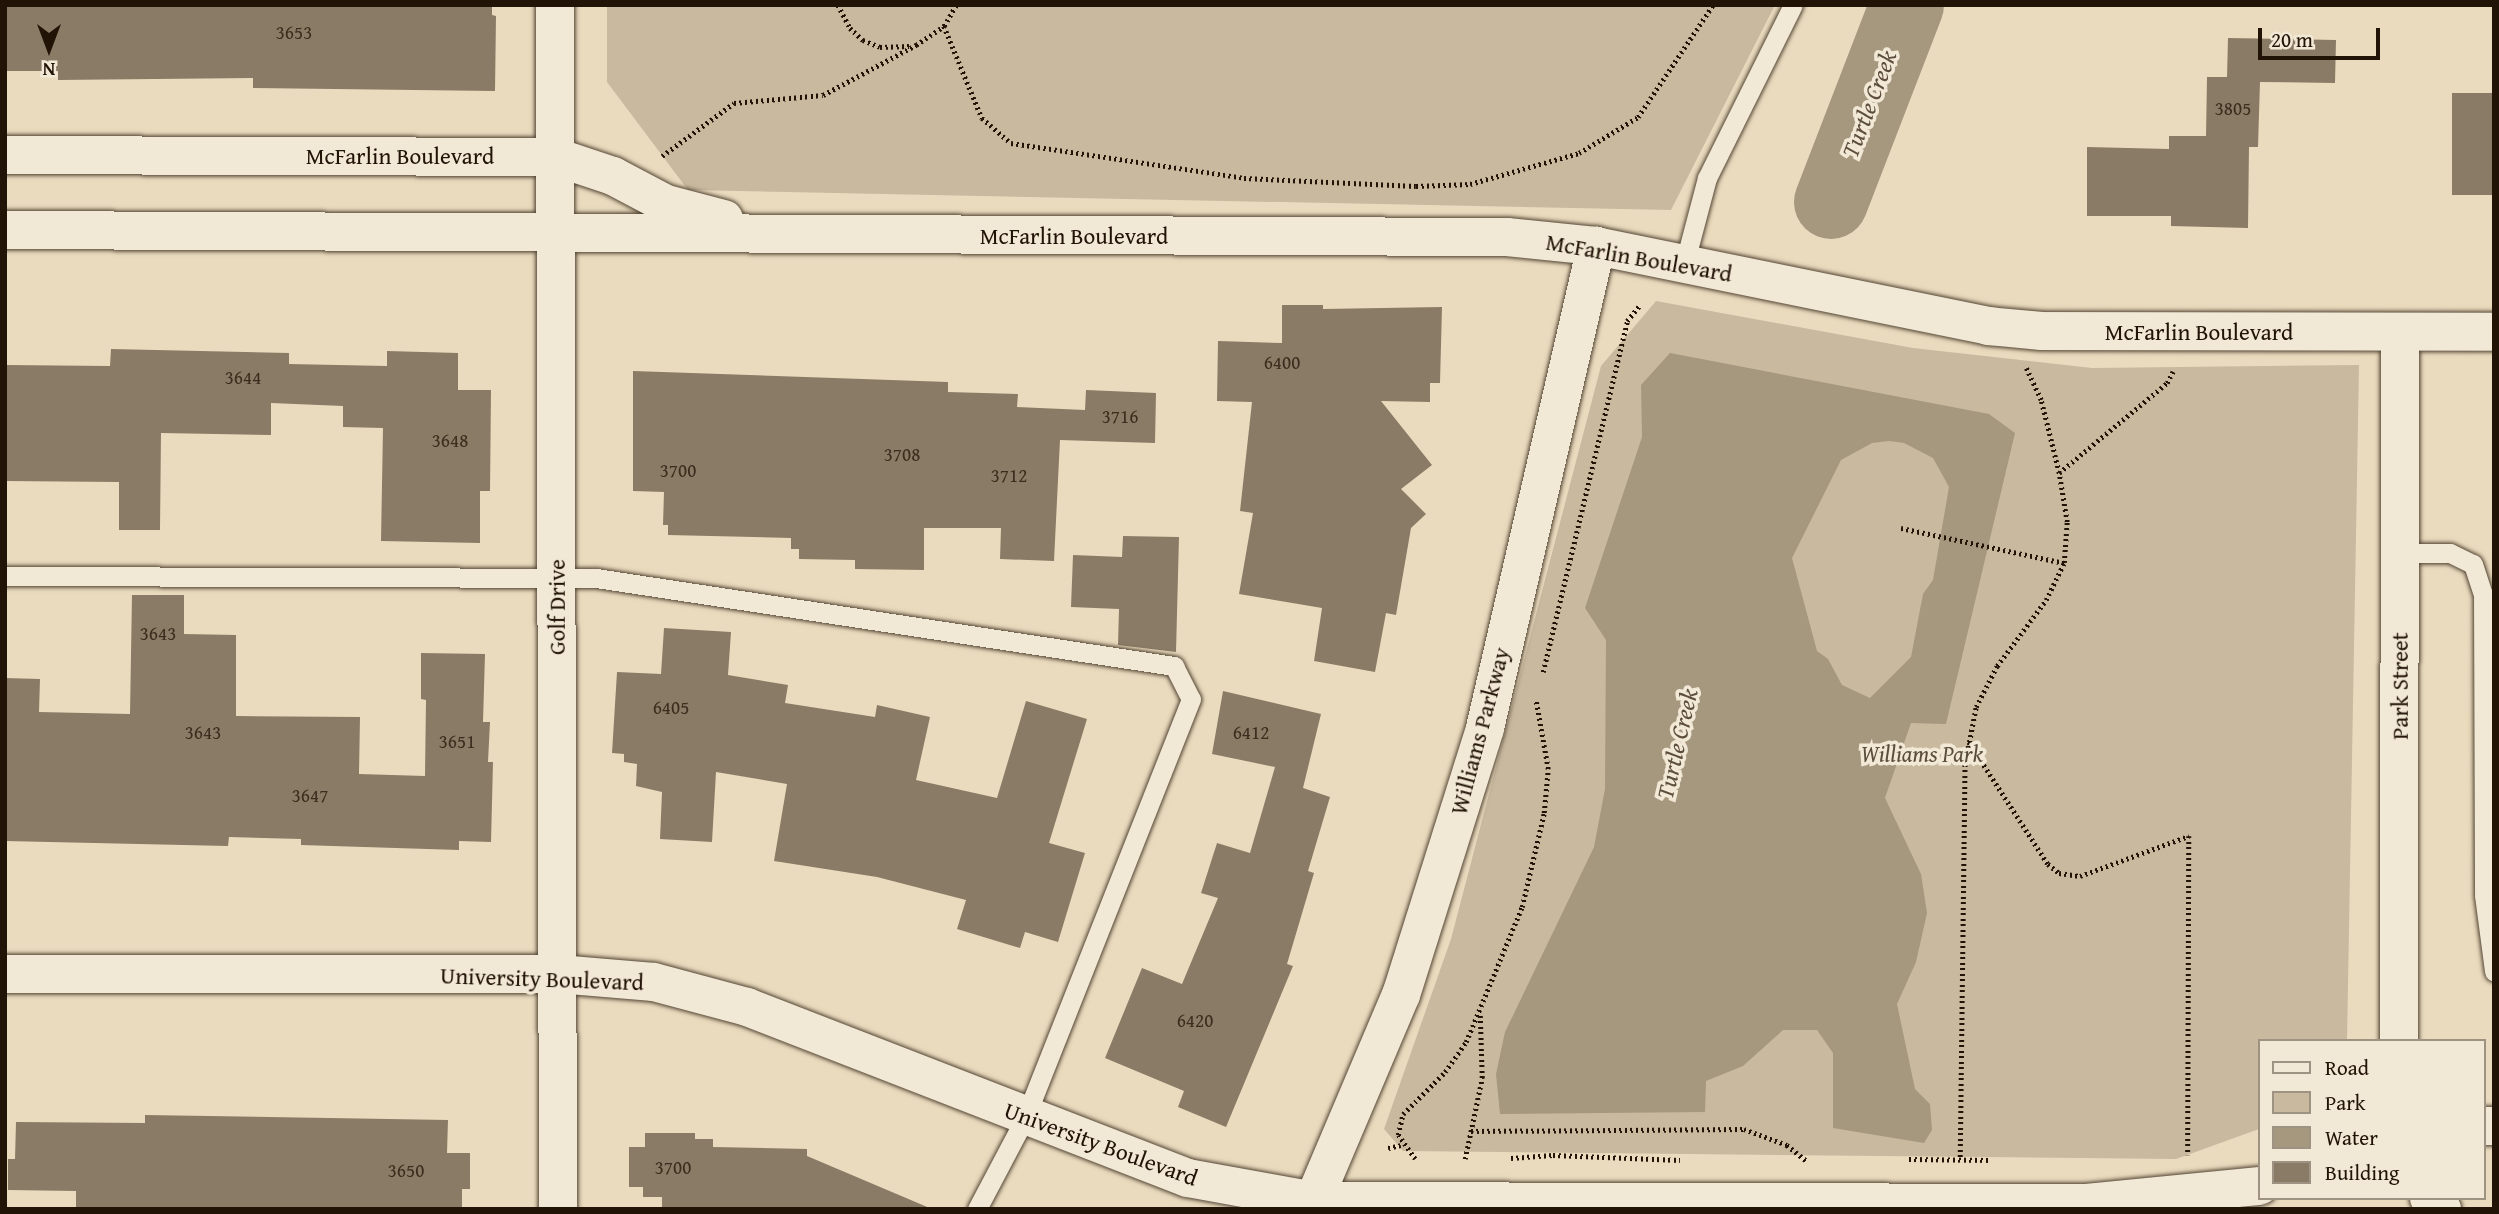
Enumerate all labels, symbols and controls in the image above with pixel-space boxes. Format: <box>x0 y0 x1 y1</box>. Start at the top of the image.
north arrow <box>14 14 84 84</box>
scale bar <box>2261 14 2384 58</box>
house number: 3653 <box>276 22 312 44</box>
text: 20 m <box>2271 24 2313 55</box>
water label: Turtle Creek <box>1835 46 1903 162</box>
text: N <box>43 56 55 84</box>
house number: 3805 <box>2215 98 2251 120</box>
street label: McFarlin Boulevard <box>306 142 494 170</box>
street label: McFarlin Boulevard <box>980 222 1168 250</box>
street label: McFarlin Boulevard <box>1544 228 1734 288</box>
street label: McFarlin Boulevard <box>2105 318 2293 346</box>
house number: 6400 <box>1264 352 1300 374</box>
house number: 3644 <box>225 367 261 389</box>
house number: 3716 <box>1102 406 1138 428</box>
house number: 3648 <box>432 430 468 452</box>
house number: 3708 <box>884 444 920 466</box>
house number: 3700 <box>660 460 696 482</box>
house number: 3712 <box>991 465 1027 487</box>
street label: Golf Drive <box>543 559 571 655</box>
house number: 3643 <box>140 623 176 645</box>
street label: Park Street <box>2386 632 2414 740</box>
street label: Williams Parkway <box>1444 644 1516 818</box>
water label: Turtle Creek <box>1650 686 1704 802</box>
house number: 6405 <box>653 697 689 719</box>
house number: 3643 <box>185 722 221 744</box>
house number: 6412 <box>1233 722 1269 744</box>
house number: 3651 <box>439 731 475 753</box>
park label: Williams Park <box>1861 740 1983 768</box>
house number: 3647 <box>292 785 328 807</box>
street label: University Boulevard <box>440 962 644 996</box>
house number: 6420 <box>1177 1010 1213 1032</box>
legend <box>2258 1039 2485 1200</box>
text: Road <box>2325 1052 2369 1083</box>
text: Park <box>2325 1087 2366 1118</box>
street label: University Boulevard <box>1001 1096 1201 1192</box>
text: Water <box>2325 1122 2378 1153</box>
house number: 3700 <box>655 1157 691 1179</box>
text: Building <box>2325 1157 2399 1188</box>
house number: 3650 <box>388 1160 424 1182</box>

